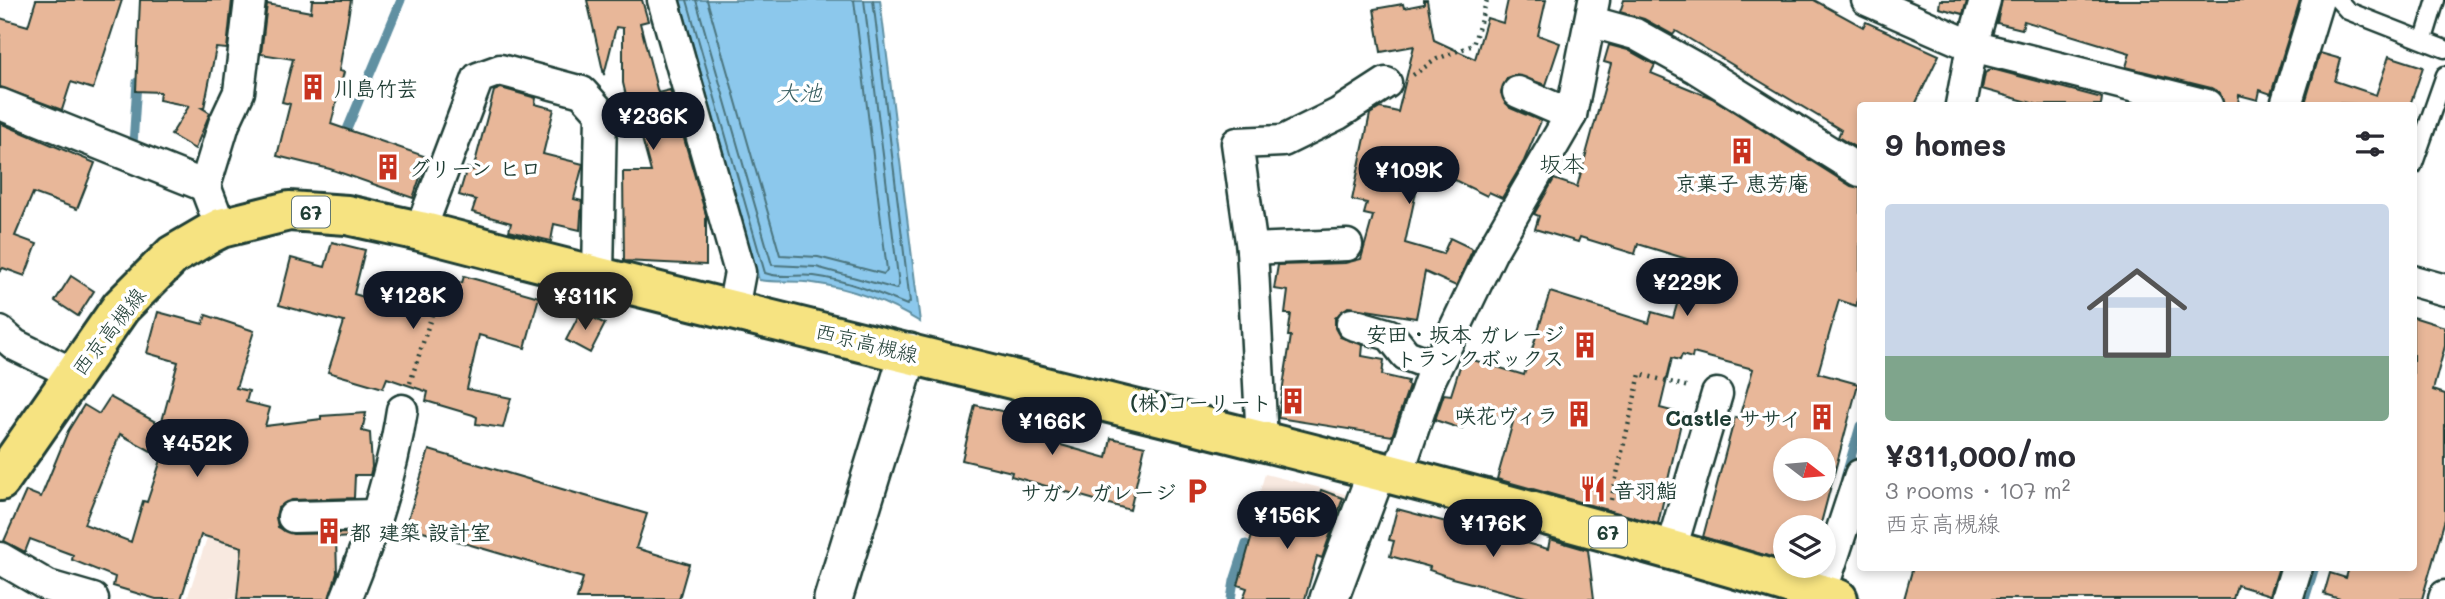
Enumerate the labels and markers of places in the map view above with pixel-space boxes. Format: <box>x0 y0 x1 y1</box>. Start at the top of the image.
building icon: 川島竹芸 <box>298 72 328 102</box>
place label: 川島竹芸 <box>334 74 418 101</box>
pin: ¥236K <box>604 92 702 152</box>
building icon: 京菓子 恵芳庵 <box>1727 136 1757 166</box>
pin: ¥109K <box>1360 146 1458 206</box>
building icon: グリーン ヒロ <box>373 152 403 182</box>
place label: グリーン ヒロ <box>409 154 541 181</box>
place label: 京菓子 恵芳庵 <box>1675 169 1809 196</box>
pin: ¥229K <box>1638 258 1736 318</box>
pin: ¥128K <box>364 272 462 331</box>
pin: ¥311K <box>536 272 634 332</box>
place label: 安田・坂本 ガレージ トランクボックス <box>1366 320 1564 371</box>
building icon: 安田・坂本 ガレージ トランクボックス <box>1570 330 1600 360</box>
building icon: (株)コーリート <box>1278 386 1308 416</box>
place label: (株)コーリート <box>1130 388 1272 415</box>
pin: ¥166K <box>1003 398 1101 457</box>
building icon: 咲花ヴィラ <box>1564 399 1594 429</box>
place label: 咲花ヴィラ <box>1455 401 1558 428</box>
building icon: Castle ササイ <box>1807 402 1837 432</box>
place label: Castle ササイ <box>1665 404 1801 431</box>
pin: ¥452K <box>148 420 246 479</box>
restaurant icon: 音羽鮨 <box>1578 474 1608 504</box>
parking icon: サガノ ガレージ <box>1182 476 1212 506</box>
place label: 音羽鮨 <box>1614 476 1677 503</box>
place label: サガノ ガレージ <box>1020 478 1176 505</box>
pin: ¥156K <box>1238 491 1336 551</box>
pin: ¥176K <box>1444 500 1542 559</box>
building icon: 都 建築 設計室 <box>314 516 344 546</box>
place label: 都 建築 設計室 <box>350 518 491 545</box>

